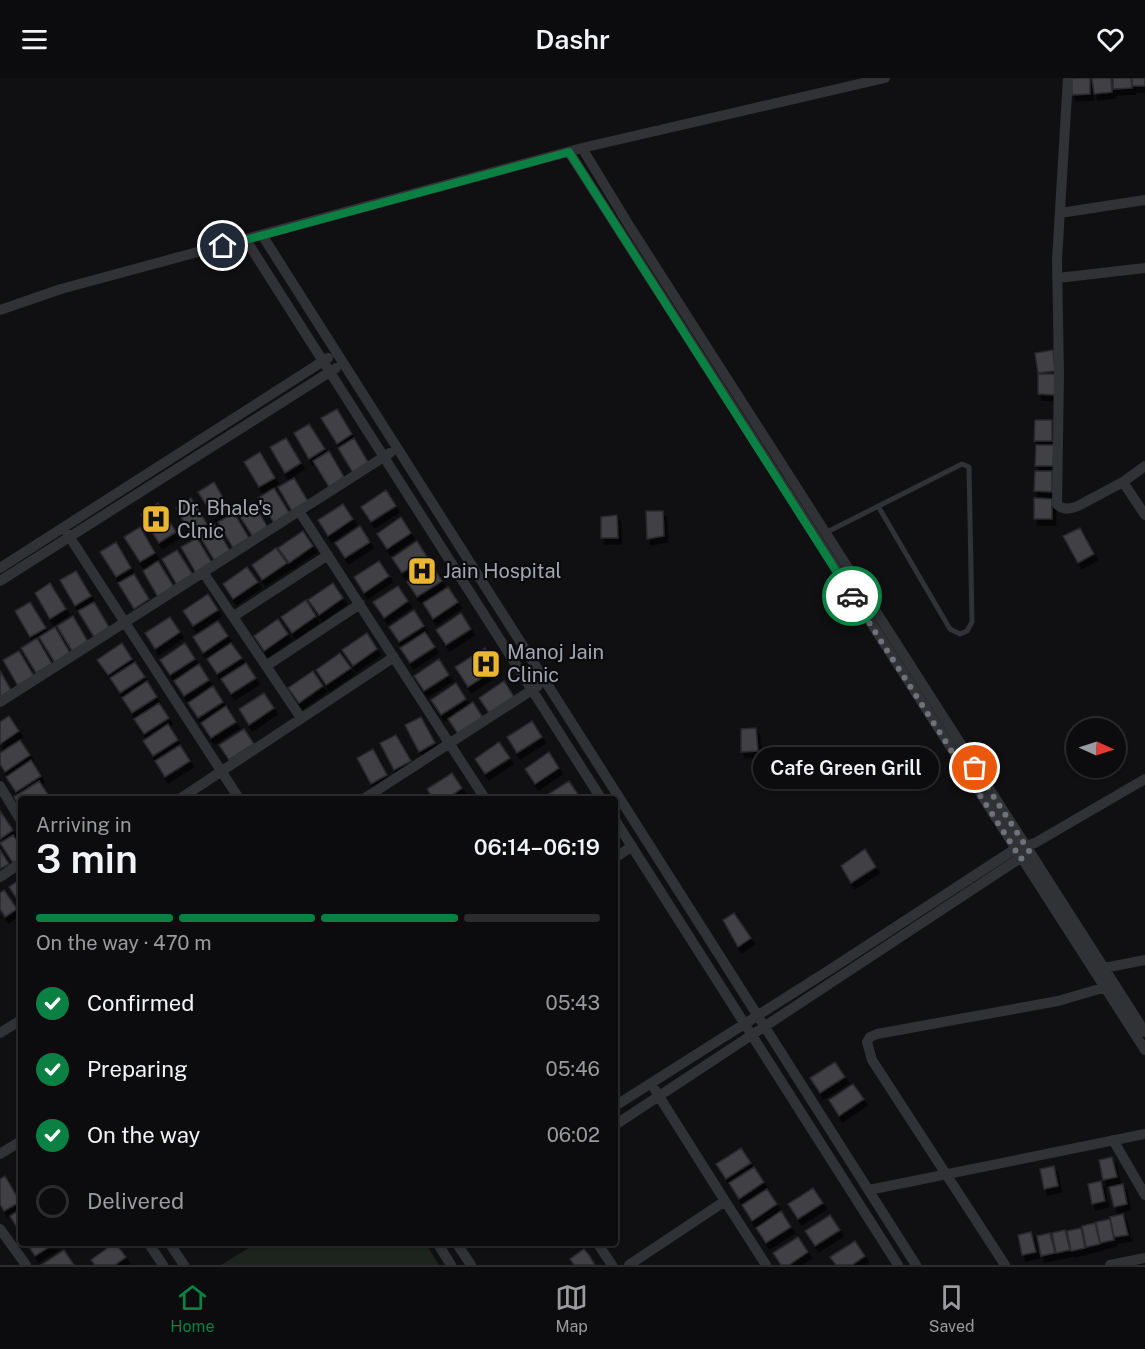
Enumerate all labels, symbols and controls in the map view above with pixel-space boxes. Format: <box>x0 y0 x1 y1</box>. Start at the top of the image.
icon: menu <box>18 23 51 56</box>
text: Dashr <box>535 23 610 55</box>
icon: heart <box>1094 23 1127 56</box>
pin <box>197 220 248 271</box>
icon: home <box>206 229 239 262</box>
place label: Dr. Bhale's Clnic <box>177 496 272 543</box>
hospital icon: Dr. Bhale's Clnic <box>140 503 172 535</box>
hospital icon: Jain Hospital <box>406 555 438 587</box>
place label: Jain Hospital <box>443 559 562 583</box>
courier <box>822 566 882 626</box>
icon: car <box>836 580 869 613</box>
place label: Manoj Jain Clinic <box>507 640 604 687</box>
hospital icon: Manoj Jain Clinic <box>470 648 502 680</box>
north arrow <box>1066 718 1126 778</box>
map controls <box>1066 718 1126 778</box>
pin <box>949 742 1000 793</box>
callout: Cafe Green Grill <box>753 747 939 789</box>
icon: bag <box>958 751 991 784</box>
text: Cafe Green Grill <box>770 756 922 780</box>
text: Arriving in <box>36 813 131 837</box>
text: 06:14–06:19 <box>474 834 600 860</box>
text: 3 min <box>36 836 138 882</box>
text: On the way · 470 m <box>36 931 212 955</box>
icon: check <box>36 987 69 1020</box>
text: Confirmed <box>87 990 194 1016</box>
text: 05:43 <box>545 991 600 1015</box>
icon: check <box>36 1053 69 1086</box>
text: Preparing <box>87 1056 188 1082</box>
text: 05:46 <box>546 1057 600 1081</box>
icon: check <box>36 1119 69 1152</box>
text: On the way <box>87 1122 200 1148</box>
text: 06:02 <box>547 1123 600 1147</box>
text: Delivered <box>87 1188 184 1214</box>
tab: Home <box>170 1281 214 1336</box>
tab: Map <box>555 1281 588 1336</box>
tab: Saved <box>929 1281 975 1336</box>

